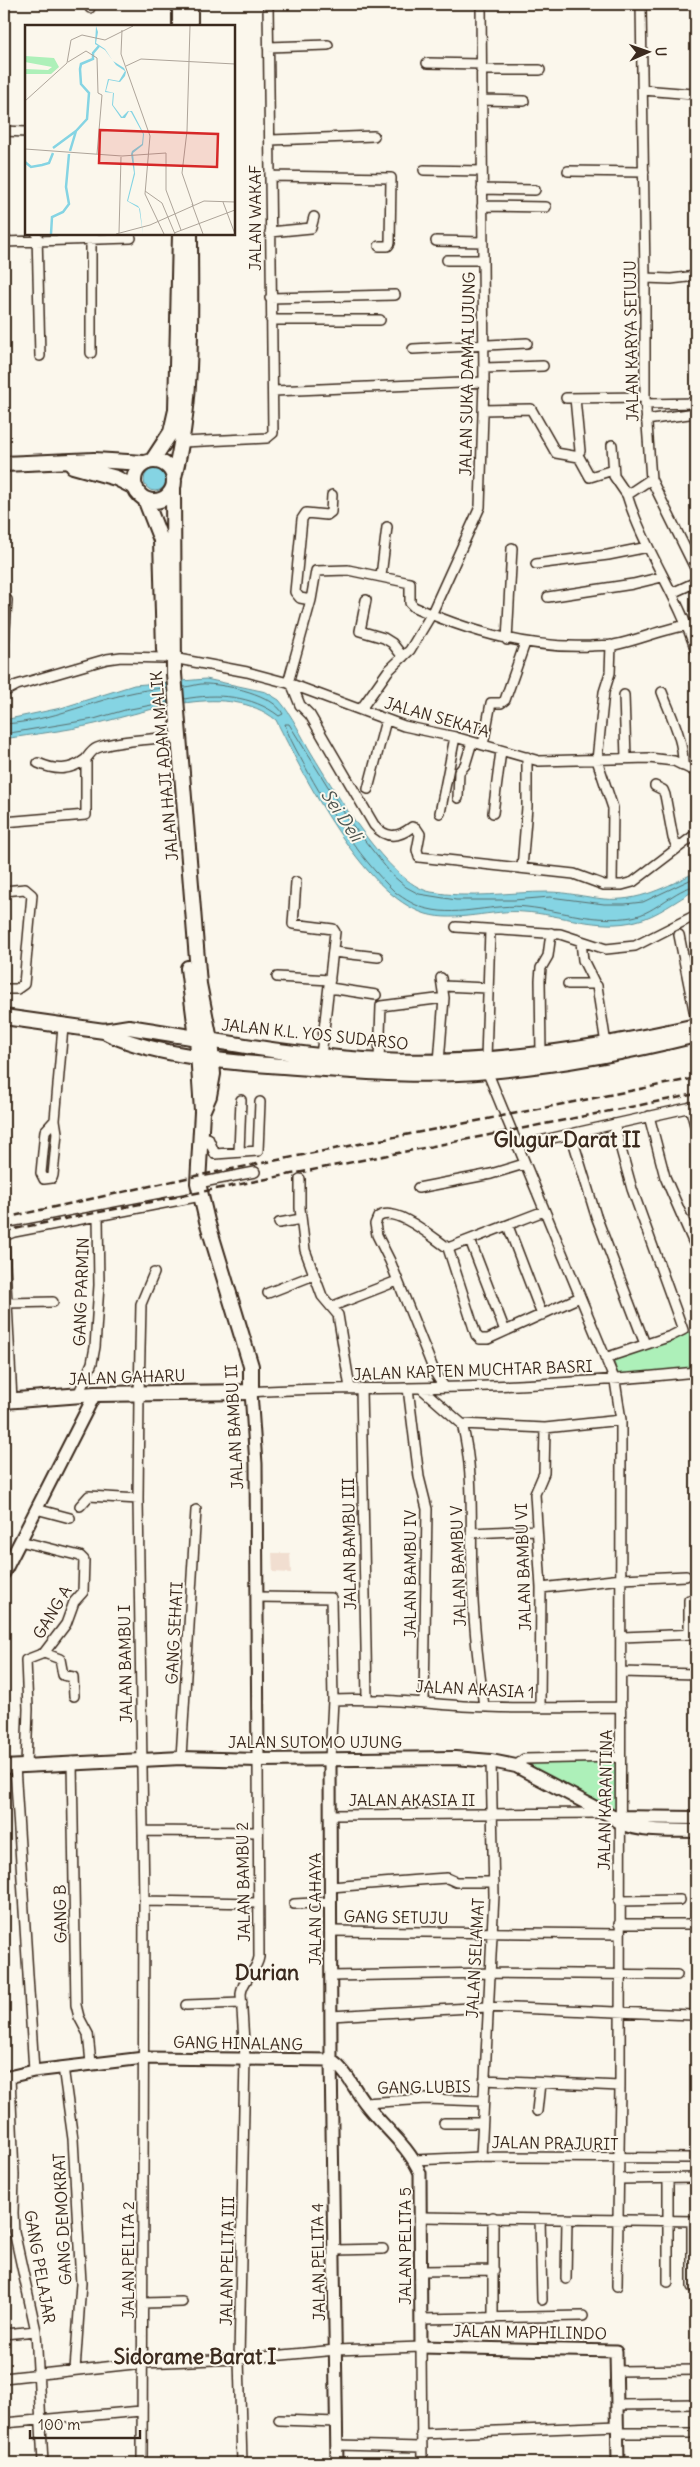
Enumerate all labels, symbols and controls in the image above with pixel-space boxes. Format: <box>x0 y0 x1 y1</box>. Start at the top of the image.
inset map <box>25 25 235 235</box>
north arrow <box>622 28 672 78</box>
text: U <box>652 46 670 57</box>
street label: JALAN WAKAF <box>245 165 265 271</box>
street label: JALAN KARYA SETUJU <box>620 260 642 422</box>
street label: JALAN SUKA DAMAI UJUNG <box>455 272 479 476</box>
street label: JALAN HAJI ADAM MALIK <box>146 670 182 862</box>
street label: JALAN SEKATA <box>382 692 492 742</box>
water label: Sei Deli <box>316 784 369 847</box>
street label: JALAN K.L. YOS SUDARSO <box>220 1014 410 1054</box>
district label: Glugur Darat II <box>493 1126 641 1153</box>
street label: GANG PARMIN <box>69 1237 93 1347</box>
street label: JALAN KAPTEN MUCHTAR BASRI <box>353 1356 593 1384</box>
street label: JALAN BAMBU II <box>221 1364 247 1490</box>
street label: JALAN GAHARU <box>68 1365 186 1389</box>
street label: JALAN BAMBU III <box>338 1478 360 1610</box>
street label: JALAN BAMBU VI <box>511 1503 535 1631</box>
street label: JALAN BAMBU V <box>446 1505 470 1627</box>
street label: JALAN BAMBU IV <box>400 1510 420 1638</box>
street label: GANG SEHATI <box>161 1581 187 1685</box>
street label: GANG A <box>28 1582 76 1642</box>
street label: JALAN BAMBU I <box>114 1605 136 1723</box>
street label: JALAN AKASIA 1 <box>415 1676 535 1702</box>
street label: JALAN KARANTINA <box>594 1729 616 1871</box>
street label: JALAN SUTOMO UJUNG <box>228 1732 402 1752</box>
street label: JALAN AKASIA II <box>349 1790 475 1810</box>
street label: JALAN BAMBU 2 <box>232 1822 254 1942</box>
street label: JALAN CAHAYA <box>305 1853 325 1965</box>
street label: GANG B <box>49 1884 71 1944</box>
street label: JALAN SELAMAT <box>462 1897 488 2019</box>
street label: GANG SETUJU <box>343 1906 449 1928</box>
district label: Durian <box>235 1959 299 1986</box>
street label: GANG HINALANG <box>173 2032 303 2054</box>
street label: GANG LUBIS <box>377 2076 471 2098</box>
street label: JALAN PRAJURIT <box>491 2132 619 2154</box>
street label: GANG DEMOKRAT <box>49 2152 75 2286</box>
street label: JALAN PELITA 5 <box>395 2187 415 2305</box>
street label: JALAN PELITA III <box>216 2196 238 2326</box>
street label: JALAN PELITA 2 <box>118 2201 138 2319</box>
street label: JALAN PELITA 4 <box>307 2203 329 2321</box>
street label: GANG PELAJAR <box>20 2209 60 2325</box>
street label: JALAN MAPHILINDO <box>453 2321 607 2343</box>
district label: Sidorame Barat I <box>114 2343 276 2370</box>
scale bar <box>30 2407 140 2439</box>
text: 100 m <box>38 2415 80 2434</box>

